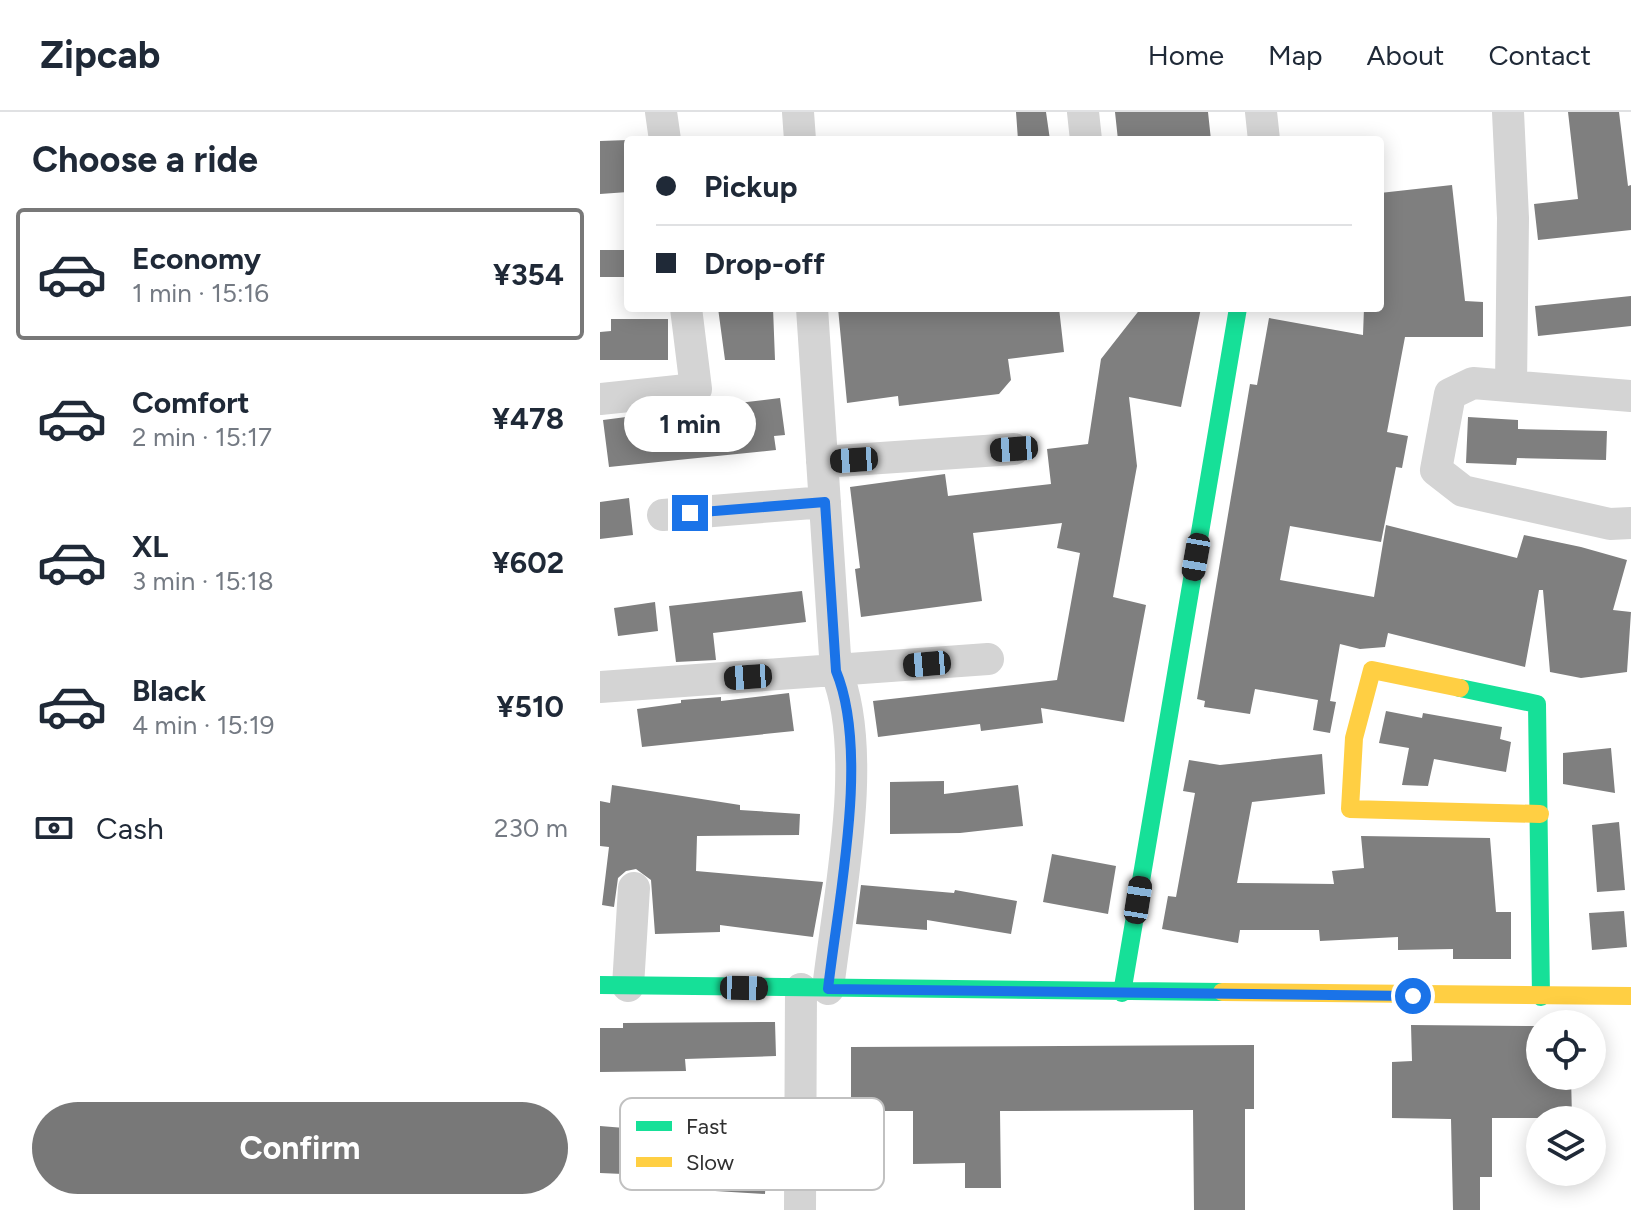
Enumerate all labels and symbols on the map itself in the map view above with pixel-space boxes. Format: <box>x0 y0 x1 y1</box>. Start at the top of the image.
callout: 1 min <box>624 397 756 453</box>
car <box>989 435 1039 463</box>
car <box>829 446 879 474</box>
route end <box>672 495 708 531</box>
car <box>1180 531 1212 583</box>
car <box>902 650 952 678</box>
car <box>723 663 773 691</box>
car <box>1122 874 1154 926</box>
car <box>720 976 768 1000</box>
route start <box>1395 978 1431 1014</box>
legend <box>620 1098 884 1190</box>
text: Fast <box>686 1113 728 1140</box>
text: Slow <box>686 1149 735 1176</box>

